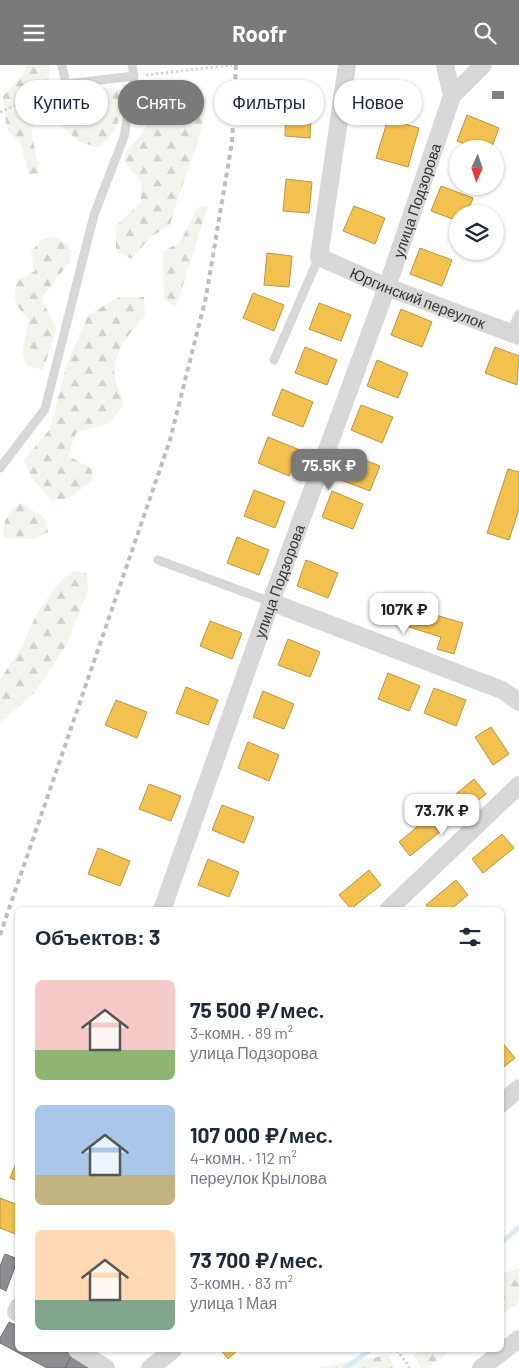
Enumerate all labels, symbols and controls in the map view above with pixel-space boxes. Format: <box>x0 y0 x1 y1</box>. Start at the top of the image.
icon: menu <box>20 19 48 47</box>
icon: search <box>471 19 499 47</box>
text: Roofr <box>232 20 287 46</box>
chip: Купить <box>15 80 108 125</box>
chip: Снять <box>118 80 204 125</box>
chip: Фильтры <box>214 80 324 125</box>
chip: Новое <box>334 80 422 125</box>
street label: улица Подзорова <box>389 140 445 260</box>
north arrow <box>449 140 504 195</box>
map controls <box>449 140 504 260</box>
button: layers <box>449 205 504 260</box>
street label: Юргинский переулок <box>348 263 488 332</box>
pin: 75.5K ₽ <box>283 449 375 491</box>
text: 75.5K ₽ <box>302 455 356 474</box>
street label: улица Подзорова <box>250 521 308 640</box>
pin: 107K ₽ <box>363 593 445 635</box>
text: 107K ₽ <box>380 599 428 618</box>
pin: 73.7K ₽ <box>396 793 488 836</box>
text: 73.7K ₽ <box>415 800 469 819</box>
icon: filters <box>456 923 484 951</box>
text: Объектов: 3 <box>35 924 160 949</box>
text: 75 500 ₽/мес. <box>190 997 324 1022</box>
icon: home <box>75 1000 135 1060</box>
text: 3-комн. · 89 m² <box>190 1023 293 1042</box>
text: улица Подзорова <box>190 1043 318 1062</box>
text: 107 000 ₽/мес. <box>190 1122 333 1147</box>
icon: home <box>75 1125 135 1185</box>
text: 4-комн. · 112 m² <box>190 1148 297 1167</box>
text: переулок Крылова <box>190 1168 327 1187</box>
text: 73 700 ₽/мес. <box>190 1247 323 1272</box>
icon: home <box>75 1250 135 1310</box>
text: 3-комн. · 83 m² <box>190 1273 293 1292</box>
text: улица 1 Мая <box>190 1293 277 1312</box>

